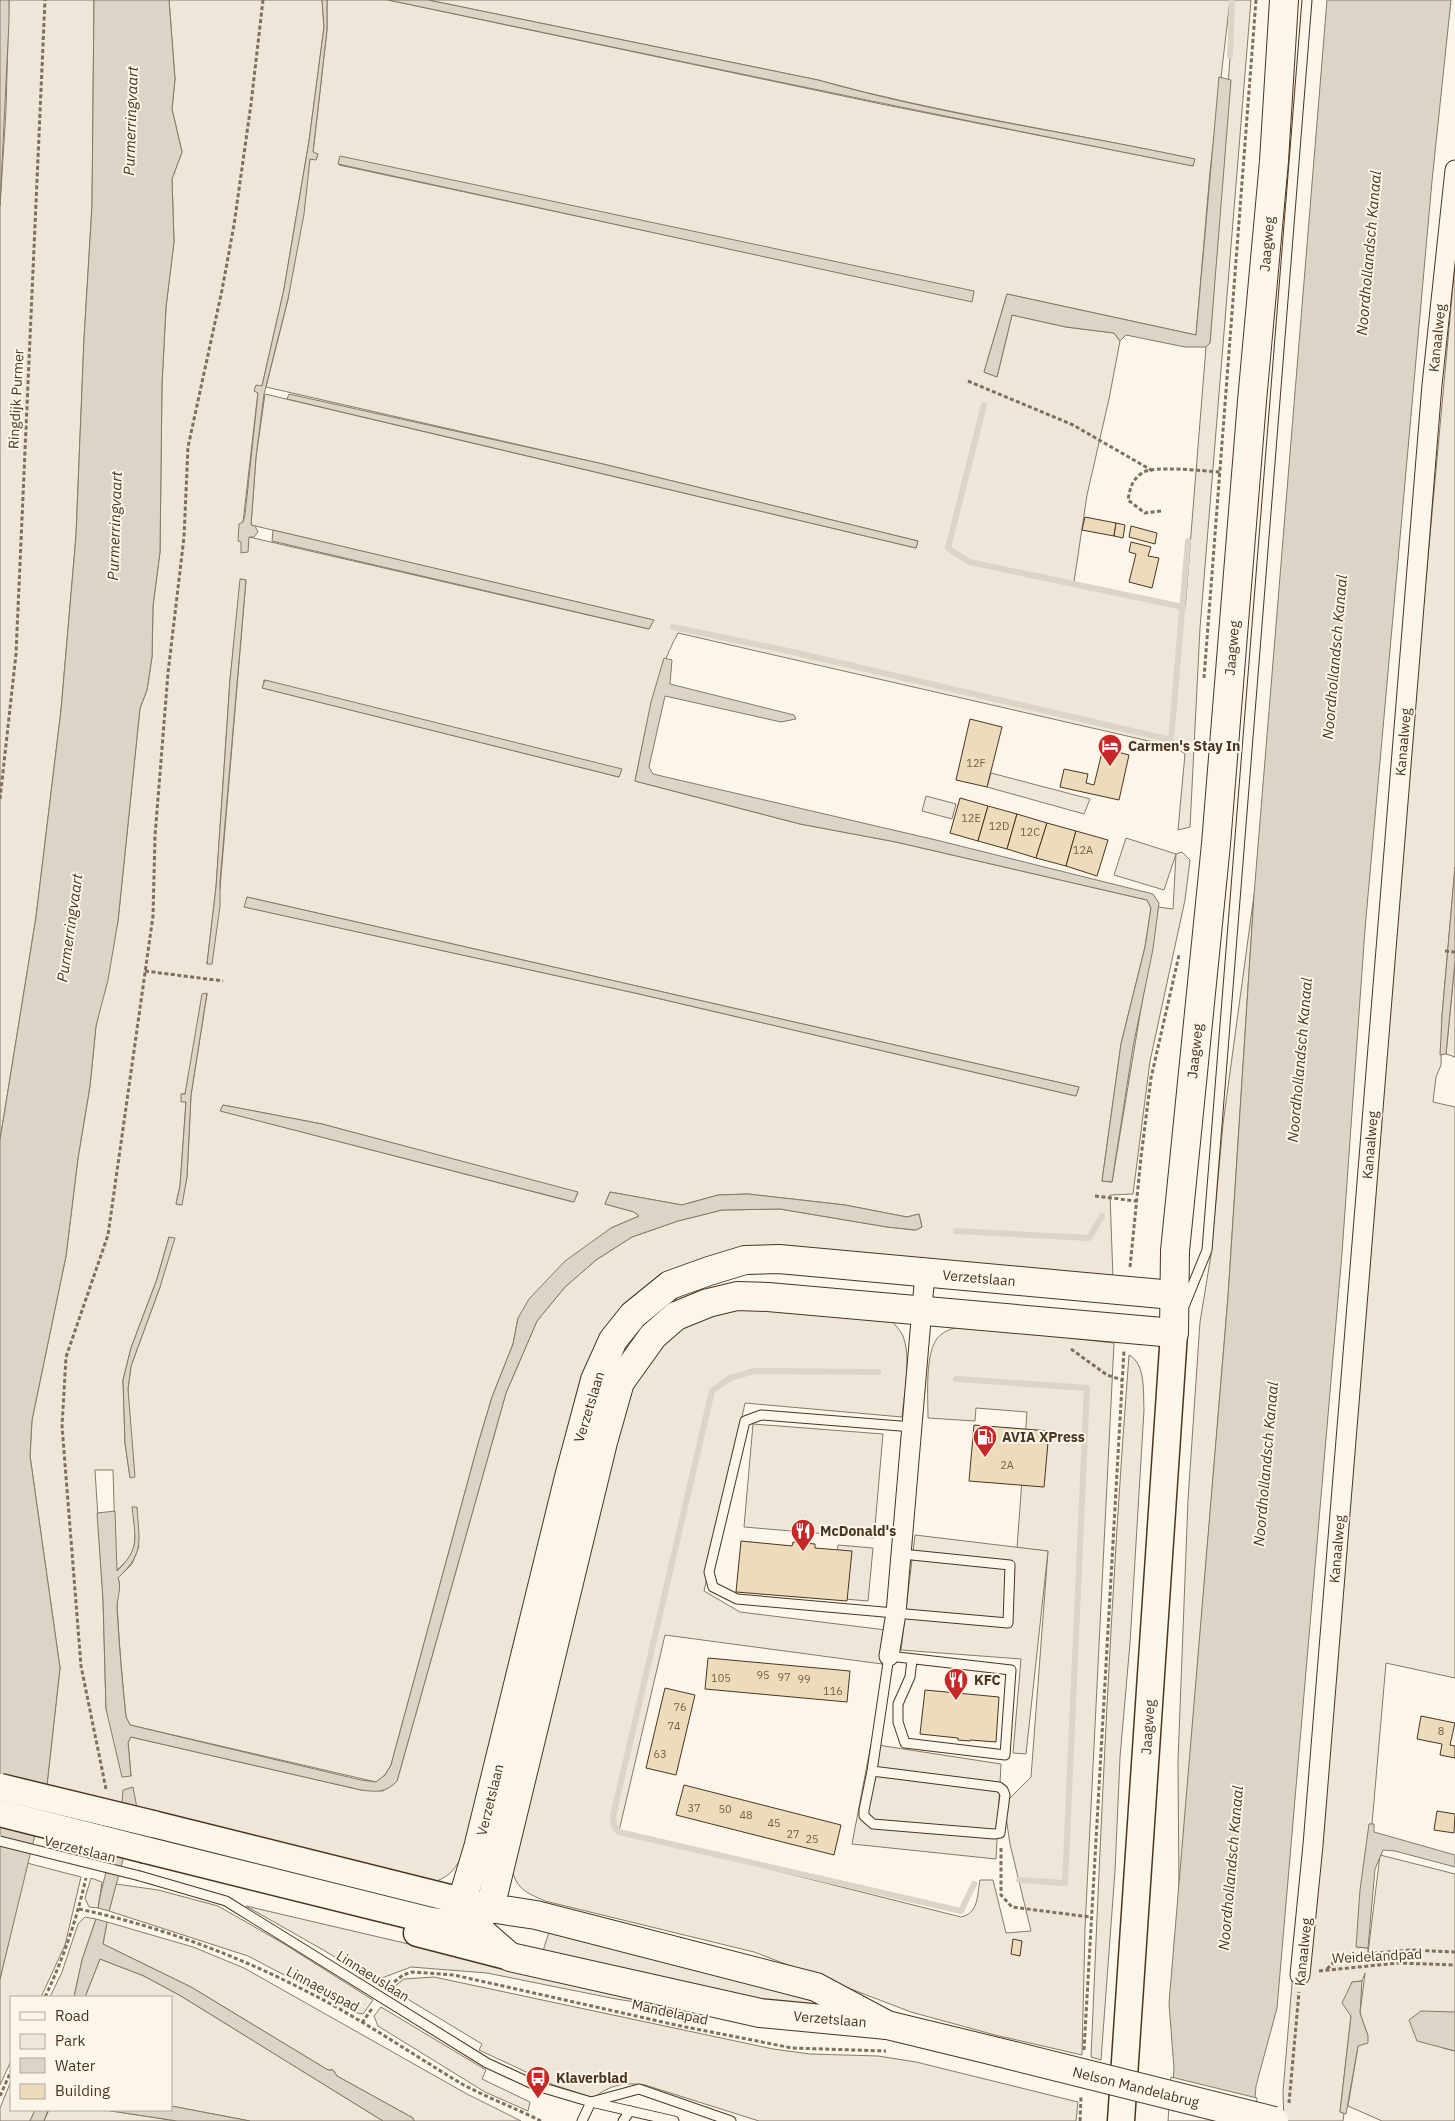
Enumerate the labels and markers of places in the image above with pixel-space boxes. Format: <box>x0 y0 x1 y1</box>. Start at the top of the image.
hotel icon: Carmen's Stay In <box>1097 733 1123 767</box>
place label: Carmen's Stay In <box>1128 737 1240 755</box>
fuel station icon: AVIA XPress <box>972 1424 998 1458</box>
place label: AVIA XPress <box>1002 1428 1085 1446</box>
restaurant icon: McDonald's <box>790 1518 816 1552</box>
place label: McDonald's <box>820 1522 896 1540</box>
restaurant icon: KFC <box>943 1667 969 1701</box>
place label: KFC <box>974 1671 1001 1689</box>
bus stop icon: Klaverblad <box>525 2065 551 2099</box>
place label: Klaverblad <box>556 2069 628 2087</box>

